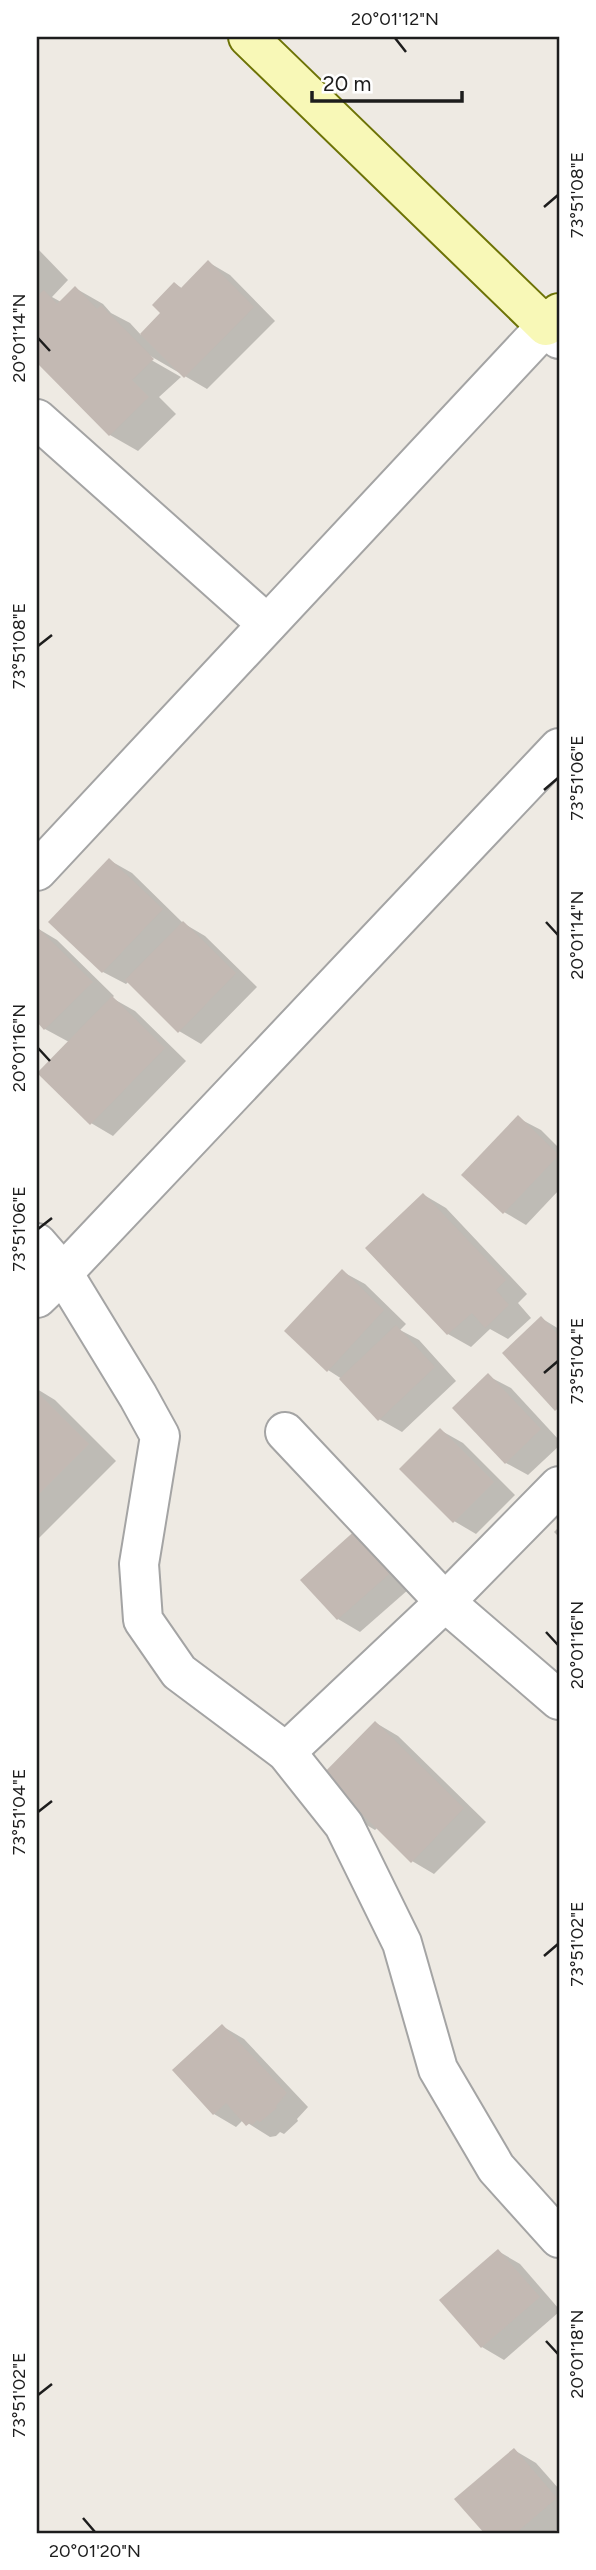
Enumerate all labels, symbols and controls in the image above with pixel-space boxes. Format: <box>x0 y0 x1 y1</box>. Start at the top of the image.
text: 20°01'12"N <box>351 8 439 30</box>
scale bar <box>312 60 463 104</box>
text: 20 m <box>323 71 371 96</box>
text: 73°51'08"E <box>566 152 588 238</box>
text: 20°01'14"N <box>8 293 30 383</box>
text: 73°51'08"E <box>8 603 30 689</box>
text: 73°51'06"E <box>566 735 588 821</box>
text: 20°01'14"N <box>566 890 588 980</box>
text: 20°01'16"N <box>8 1004 30 1092</box>
text: 73°51'06"E <box>8 1186 30 1272</box>
text: 73°51'04"E <box>566 1318 588 1404</box>
text: 20°01'16"N <box>566 1601 588 1689</box>
text: 73°51'04"E <box>8 1769 30 1855</box>
text: 73°51'02"E <box>566 1901 588 1987</box>
text: 20°01'18"N <box>566 2310 588 2399</box>
text: 73°51'02"E <box>8 2352 30 2438</box>
text: 20°01'20"N <box>49 2540 141 2562</box>

